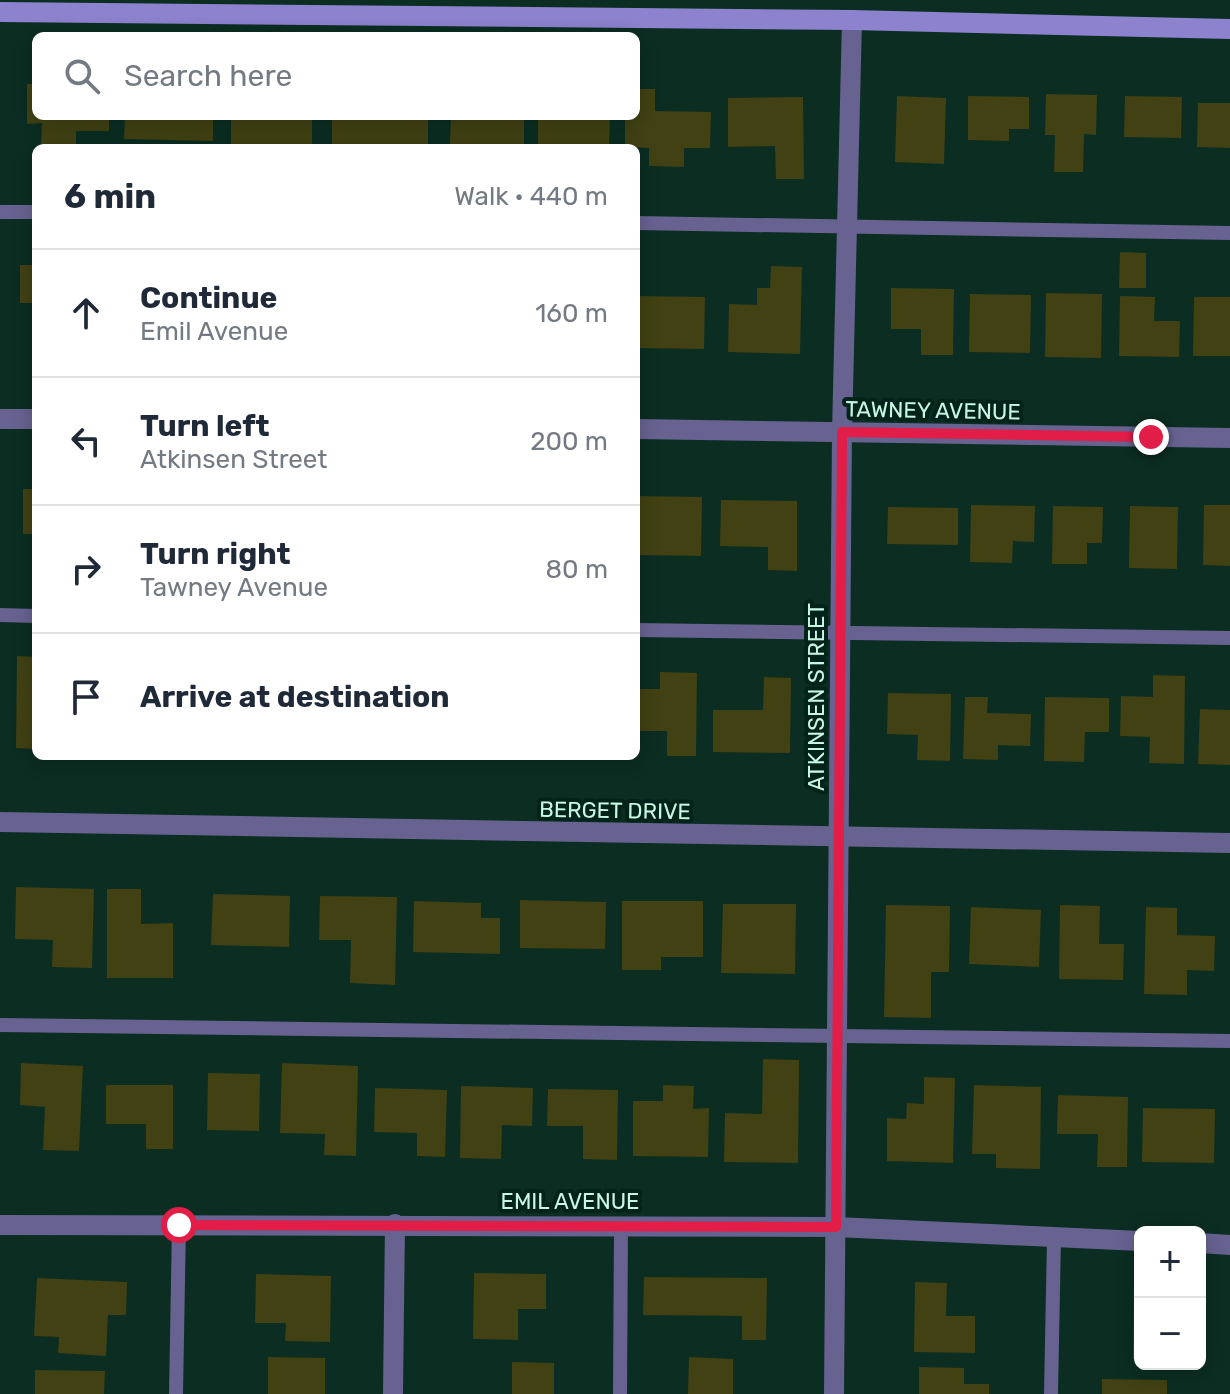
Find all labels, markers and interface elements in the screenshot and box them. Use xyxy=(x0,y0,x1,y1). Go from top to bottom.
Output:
search box xyxy=(32,32,640,120)
icon: search xyxy=(60,54,104,98)
text: Search here xyxy=(124,58,292,94)
text: 6 min xyxy=(64,176,156,217)
text: Walk · 440 m xyxy=(454,181,608,212)
text: Continue xyxy=(140,280,277,316)
icon: ahead xyxy=(64,291,108,335)
text: 160 m xyxy=(535,298,608,329)
text: Emil Avenue xyxy=(140,316,288,347)
street label: TAWNEY AVENUE xyxy=(845,395,1021,426)
text: Turn left xyxy=(140,408,270,444)
icon: left xyxy=(64,419,108,463)
route end xyxy=(1133,419,1169,455)
text: 200 m xyxy=(530,426,608,457)
text: Atkinsen Street xyxy=(140,444,327,475)
text: Turn right xyxy=(140,536,291,572)
icon: right xyxy=(64,547,108,591)
text: 80 m xyxy=(545,554,608,585)
text: Tawney Avenue xyxy=(140,572,328,603)
street label: ATKINSEN STREET xyxy=(803,603,830,791)
icon: arrive xyxy=(64,675,108,719)
text: Arrive at destination xyxy=(140,679,450,715)
street label: BERGET DRIVE xyxy=(539,796,691,825)
street label: EMIL AVENUE xyxy=(501,1188,639,1215)
route start xyxy=(161,1207,197,1243)
map controls xyxy=(1134,1226,1206,1370)
button: + xyxy=(1134,1226,1206,1298)
button: − xyxy=(1134,1298,1206,1370)

